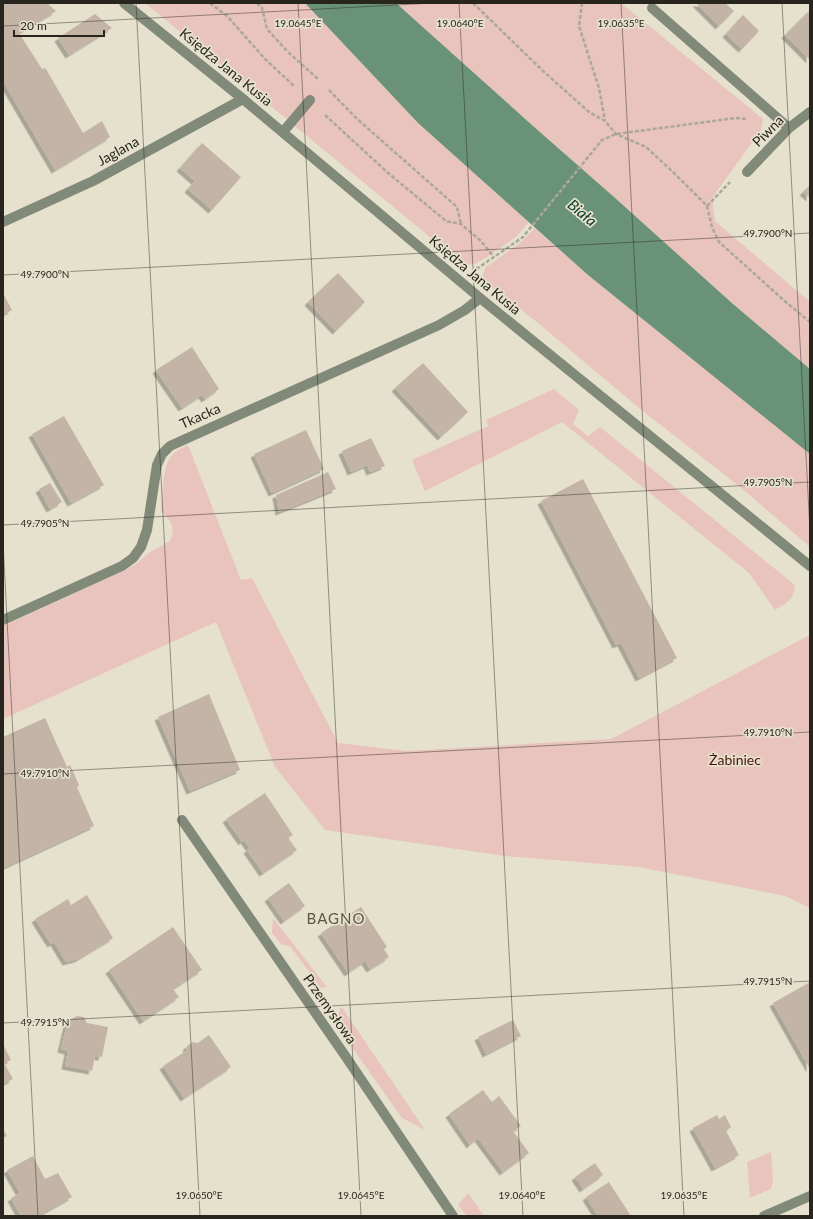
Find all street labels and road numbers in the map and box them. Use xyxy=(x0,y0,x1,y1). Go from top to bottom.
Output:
street label: Księdza Jana Kusia xyxy=(177,24,276,109)
street label: Piwna xyxy=(748,111,787,150)
street label: Jaglana xyxy=(94,132,142,169)
street label: Księdza Jana Kusia xyxy=(426,231,525,318)
street label: Tkacka xyxy=(177,399,223,432)
street label: Przemysłowa xyxy=(300,970,361,1047)

